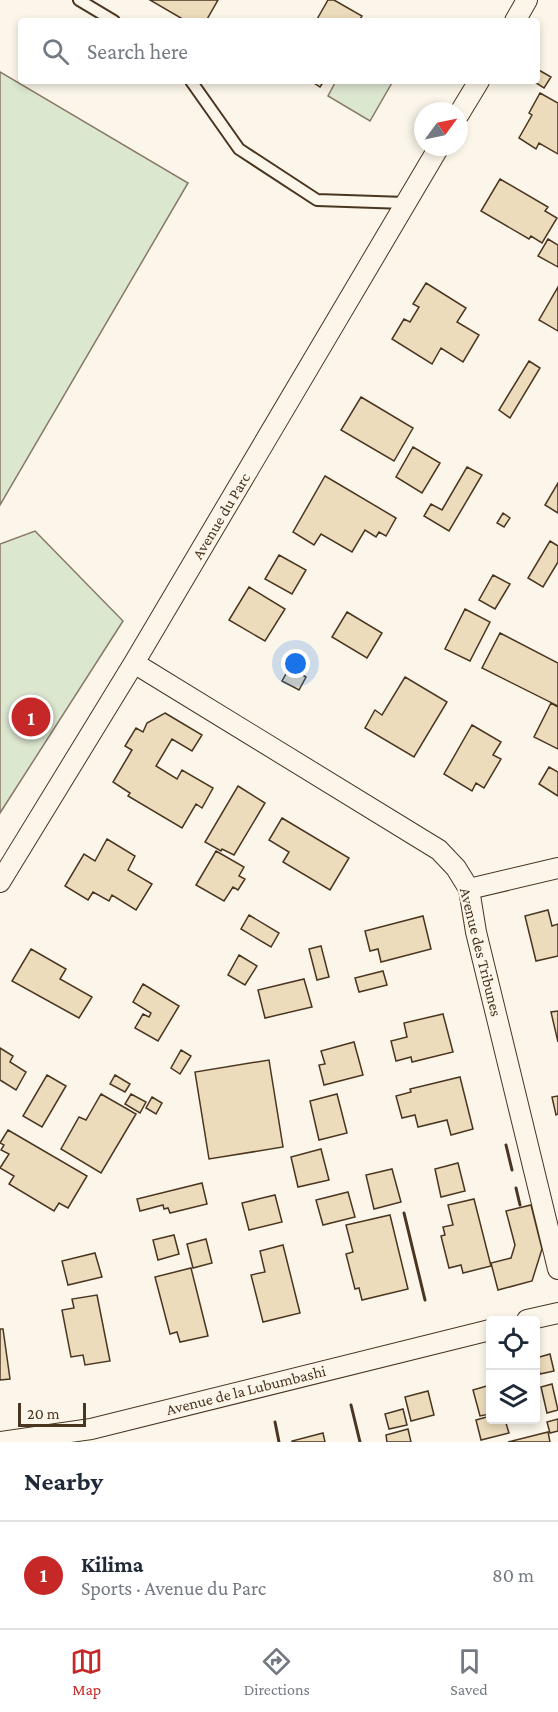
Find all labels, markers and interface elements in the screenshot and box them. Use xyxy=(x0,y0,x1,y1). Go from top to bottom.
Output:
search box xyxy=(18,18,540,84)
icon: search xyxy=(39,35,72,68)
text: Search here xyxy=(87,39,188,64)
north arrow xyxy=(414,102,468,156)
street label: Avenue du Parc xyxy=(189,470,254,562)
your location xyxy=(281,649,310,678)
pin: 1 xyxy=(12,694,51,740)
street label: Avenue des Tribunes xyxy=(457,886,505,1018)
map controls xyxy=(486,1316,540,1424)
button: locate xyxy=(486,1316,540,1370)
street label: Avenue de la Lubumbashi xyxy=(164,1362,328,1418)
button: layers xyxy=(486,1370,540,1424)
scale bar xyxy=(18,1400,86,1428)
text: 20 m xyxy=(27,1405,60,1422)
text: Nearby xyxy=(24,1467,103,1496)
text: Kilima xyxy=(81,1552,144,1577)
text: 1 xyxy=(40,1564,47,1586)
text: 80 m xyxy=(492,1564,534,1586)
text: Sports · Avenue du Parc xyxy=(81,1577,266,1599)
tab: Map xyxy=(70,1645,103,1698)
tab: Directions xyxy=(244,1645,310,1698)
tab: Saved xyxy=(450,1645,488,1698)

